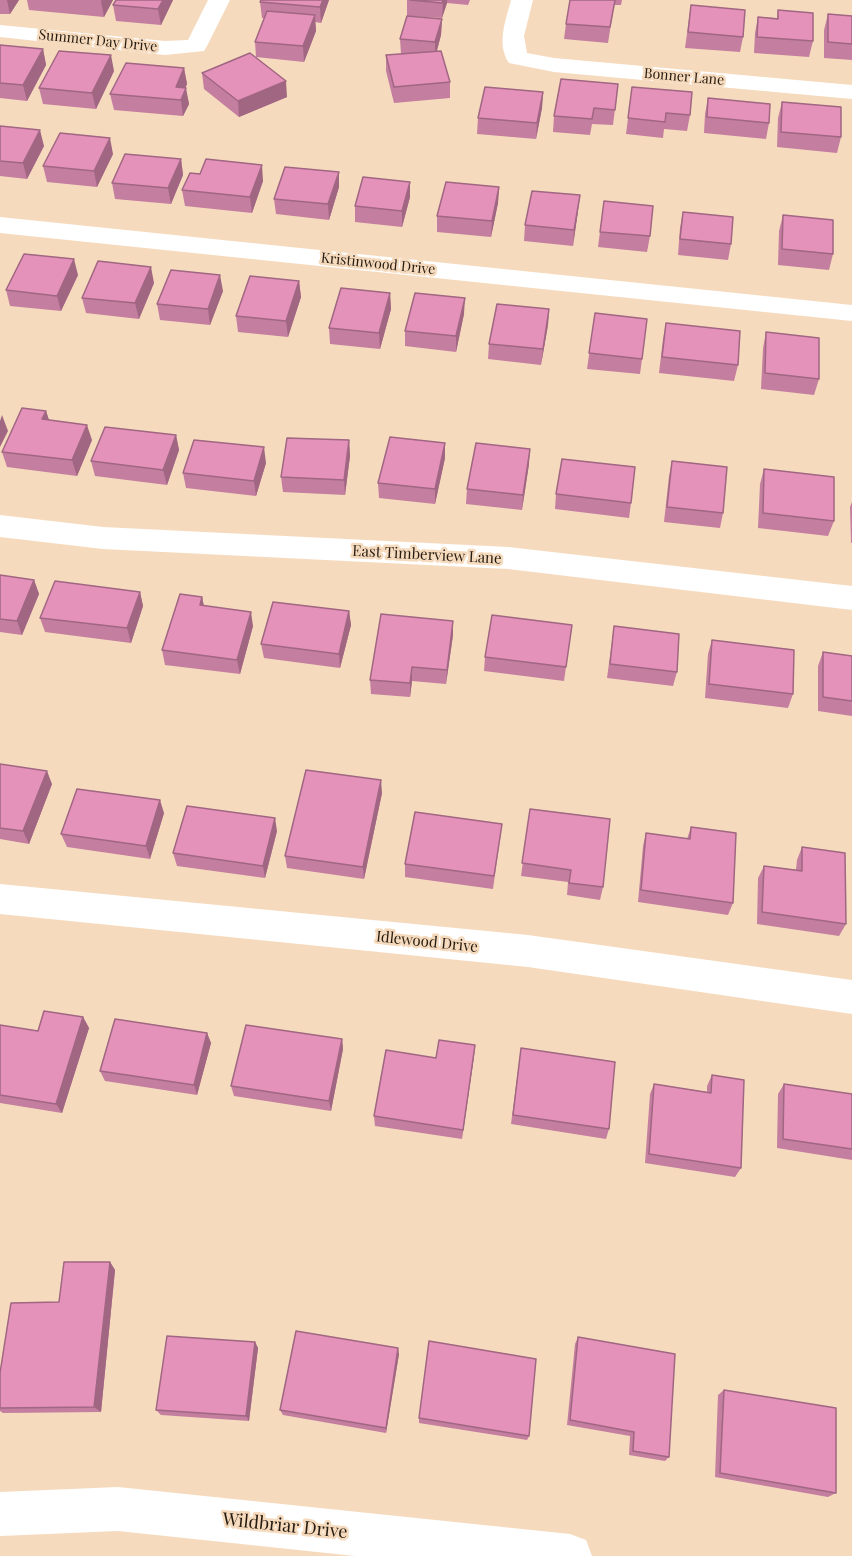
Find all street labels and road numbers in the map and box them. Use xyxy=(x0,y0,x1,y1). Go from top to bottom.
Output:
street label: Summer Day Drive xyxy=(38,26,158,56)
street label: Bonner Lane xyxy=(643,65,725,89)
street label: Kristinwood Drive xyxy=(320,250,436,278)
street label: East Timberview Lane xyxy=(352,542,502,568)
street label: Idlewood Drive xyxy=(375,928,479,956)
street label: Wildbriar Drive xyxy=(221,1509,349,1543)

